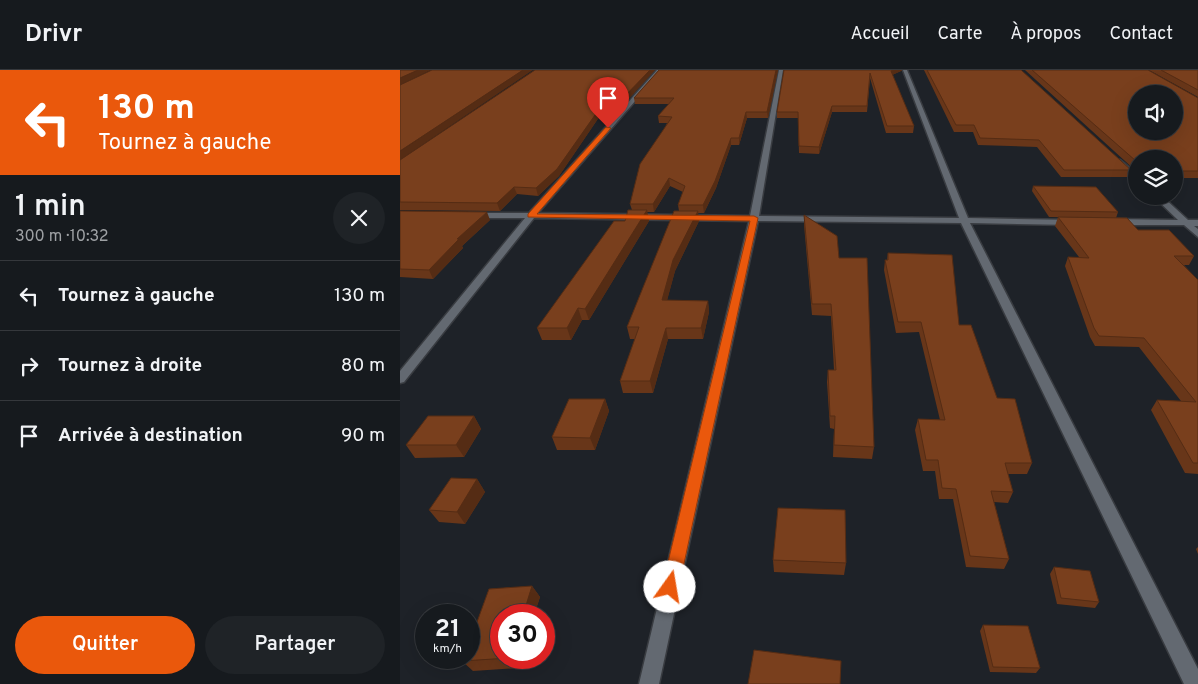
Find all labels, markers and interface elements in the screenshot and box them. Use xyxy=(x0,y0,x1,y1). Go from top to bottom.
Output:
text: Drivr xyxy=(25,20,82,50)
text: Accueil xyxy=(850,23,909,46)
text: Carte xyxy=(937,23,982,46)
text: À propos xyxy=(1010,23,1081,46)
text: Contact xyxy=(1109,23,1173,46)
pin xyxy=(587,77,629,128)
icon: arrive xyxy=(594,84,622,112)
map controls xyxy=(1128,85,1183,205)
button: sound xyxy=(1128,85,1183,140)
text: 130 m xyxy=(98,87,195,131)
icon: left xyxy=(15,90,80,155)
text: Tournez à gauche xyxy=(98,130,271,157)
button: layers xyxy=(1128,150,1183,205)
text: 1 min xyxy=(15,189,86,226)
button: close xyxy=(333,192,385,244)
text: 300 m · 10:32 xyxy=(15,227,109,247)
icon: left xyxy=(15,282,43,310)
text: Tournez à gauche xyxy=(58,284,215,308)
text: 130 m xyxy=(334,284,385,308)
icon: right xyxy=(15,352,43,380)
text: Tournez à droite xyxy=(58,354,202,378)
text: 80 m xyxy=(341,354,385,378)
icon: arrive xyxy=(15,422,43,450)
text: Arrivée à destination xyxy=(58,424,243,448)
text: 90 m xyxy=(341,424,385,448)
position arrow xyxy=(643,560,695,612)
speed limit sign: 30 xyxy=(490,604,555,669)
text: 21 xyxy=(435,614,460,646)
button: Quitter xyxy=(15,616,195,674)
button: Partager xyxy=(205,616,385,674)
text: km/h xyxy=(433,641,462,657)

